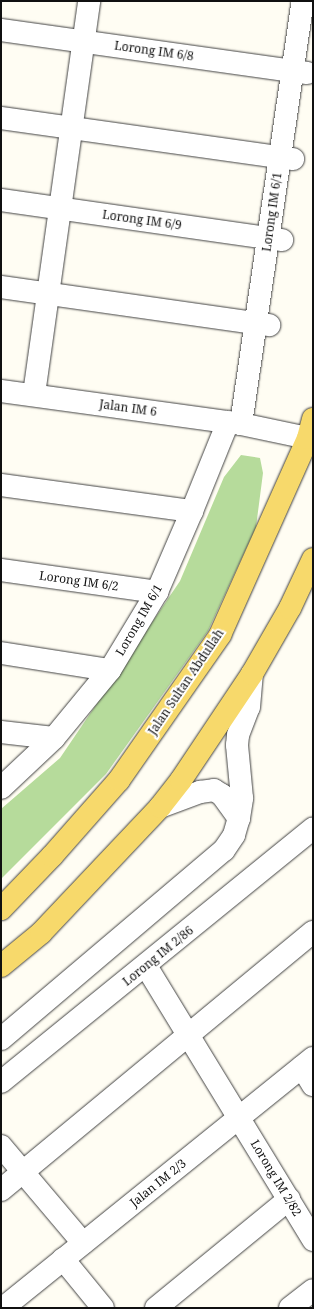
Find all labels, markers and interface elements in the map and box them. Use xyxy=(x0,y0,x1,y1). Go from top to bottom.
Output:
street label: Lorong IM 6/8 xyxy=(113,38,195,64)
street label: Lorong IM 6/1 xyxy=(259,171,285,253)
street label: Lorong IM 6/9 xyxy=(101,207,183,233)
street label: Jalan IM 6 xyxy=(98,397,158,419)
street label: Lorong IM 6/2 xyxy=(38,568,120,594)
street label: Lorong IM 6/1 xyxy=(113,582,165,658)
street label: Jalan Sultan Abdullah xyxy=(145,626,227,738)
street label: Lorong IM 2/86 xyxy=(120,923,196,989)
street label: Lorong IM 2/82 xyxy=(248,1137,304,1219)
street label: Jalan IM 2/3 xyxy=(127,1156,189,1210)

